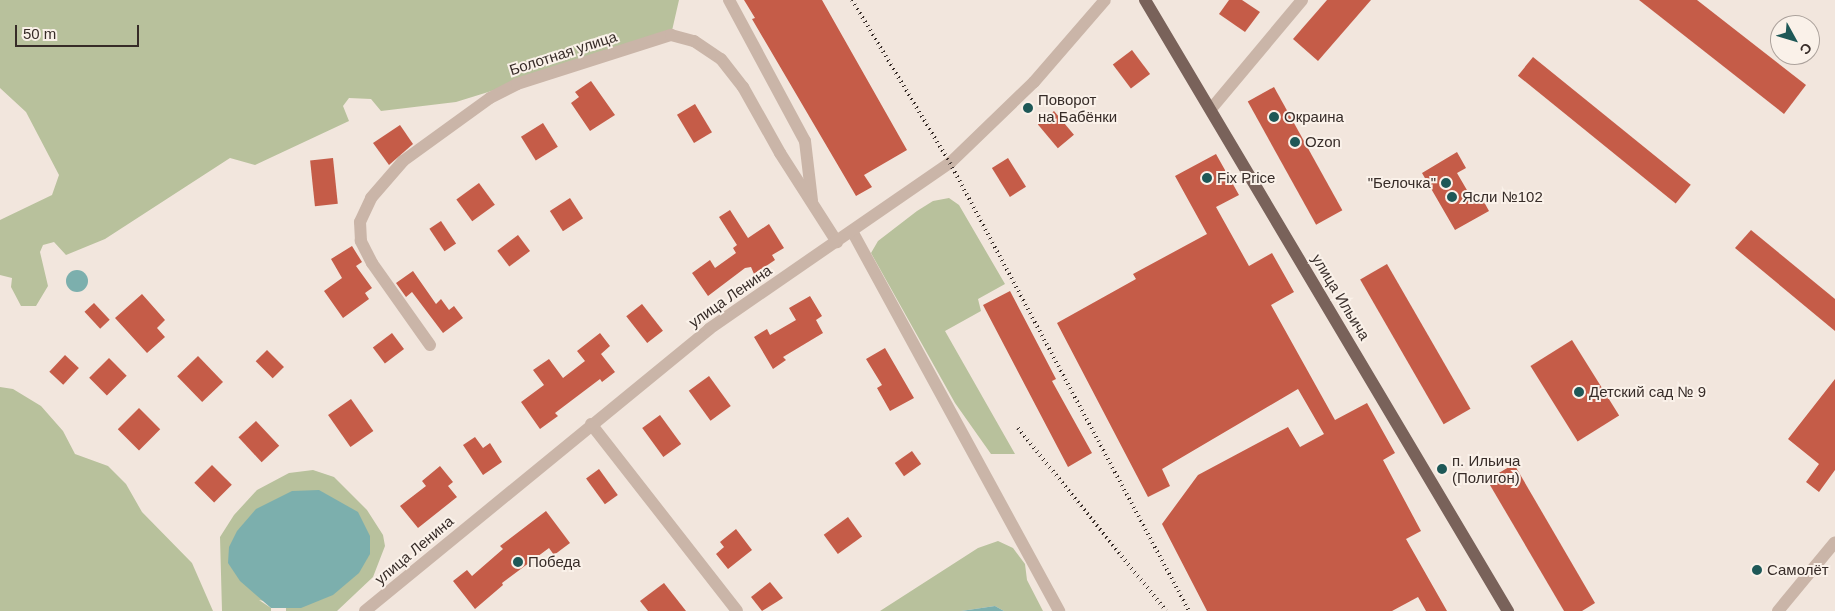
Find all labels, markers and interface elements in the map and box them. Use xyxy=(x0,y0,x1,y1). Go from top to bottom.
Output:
scale bar xyxy=(18,15,141,47)
north arrow xyxy=(1770,15,1820,65)
text: 50 m xyxy=(23,25,56,42)
street label: Болотная улица xyxy=(507,27,619,79)
text: С xyxy=(1796,40,1815,58)
place label: Поворот на Бабёнки xyxy=(1038,90,1117,125)
marker: Поворот на Бабёнки xyxy=(1022,102,1034,114)
place label: Окраина xyxy=(1284,108,1344,126)
marker: Окраина xyxy=(1268,111,1280,123)
place label: Ozon xyxy=(1305,133,1341,151)
marker: Ozon xyxy=(1289,136,1301,148)
place label: Fix Price xyxy=(1217,169,1275,187)
marker: Fix Price xyxy=(1201,172,1213,184)
place label: "Белочка" xyxy=(1368,174,1436,192)
marker: "Белочка" xyxy=(1440,177,1452,189)
place label: Ясли №102 xyxy=(1462,188,1543,206)
marker: Ясли №102 xyxy=(1446,191,1458,203)
street label: улица Ильича xyxy=(1308,251,1374,343)
street label: улица Ленина xyxy=(685,261,775,331)
place label: Детский сад № 9 xyxy=(1589,383,1706,401)
marker: Детский сад № 9 xyxy=(1573,386,1585,398)
place label: п. Ильича (Полигон) xyxy=(1452,451,1520,486)
marker: п. Ильича (Полигон) xyxy=(1436,463,1448,475)
street label: улица Ленина xyxy=(371,512,457,588)
place label: Победа xyxy=(528,553,581,571)
marker: Победа xyxy=(512,556,524,568)
place label: Самолёт xyxy=(1767,561,1829,579)
marker: Самолёт xyxy=(1751,564,1763,576)

